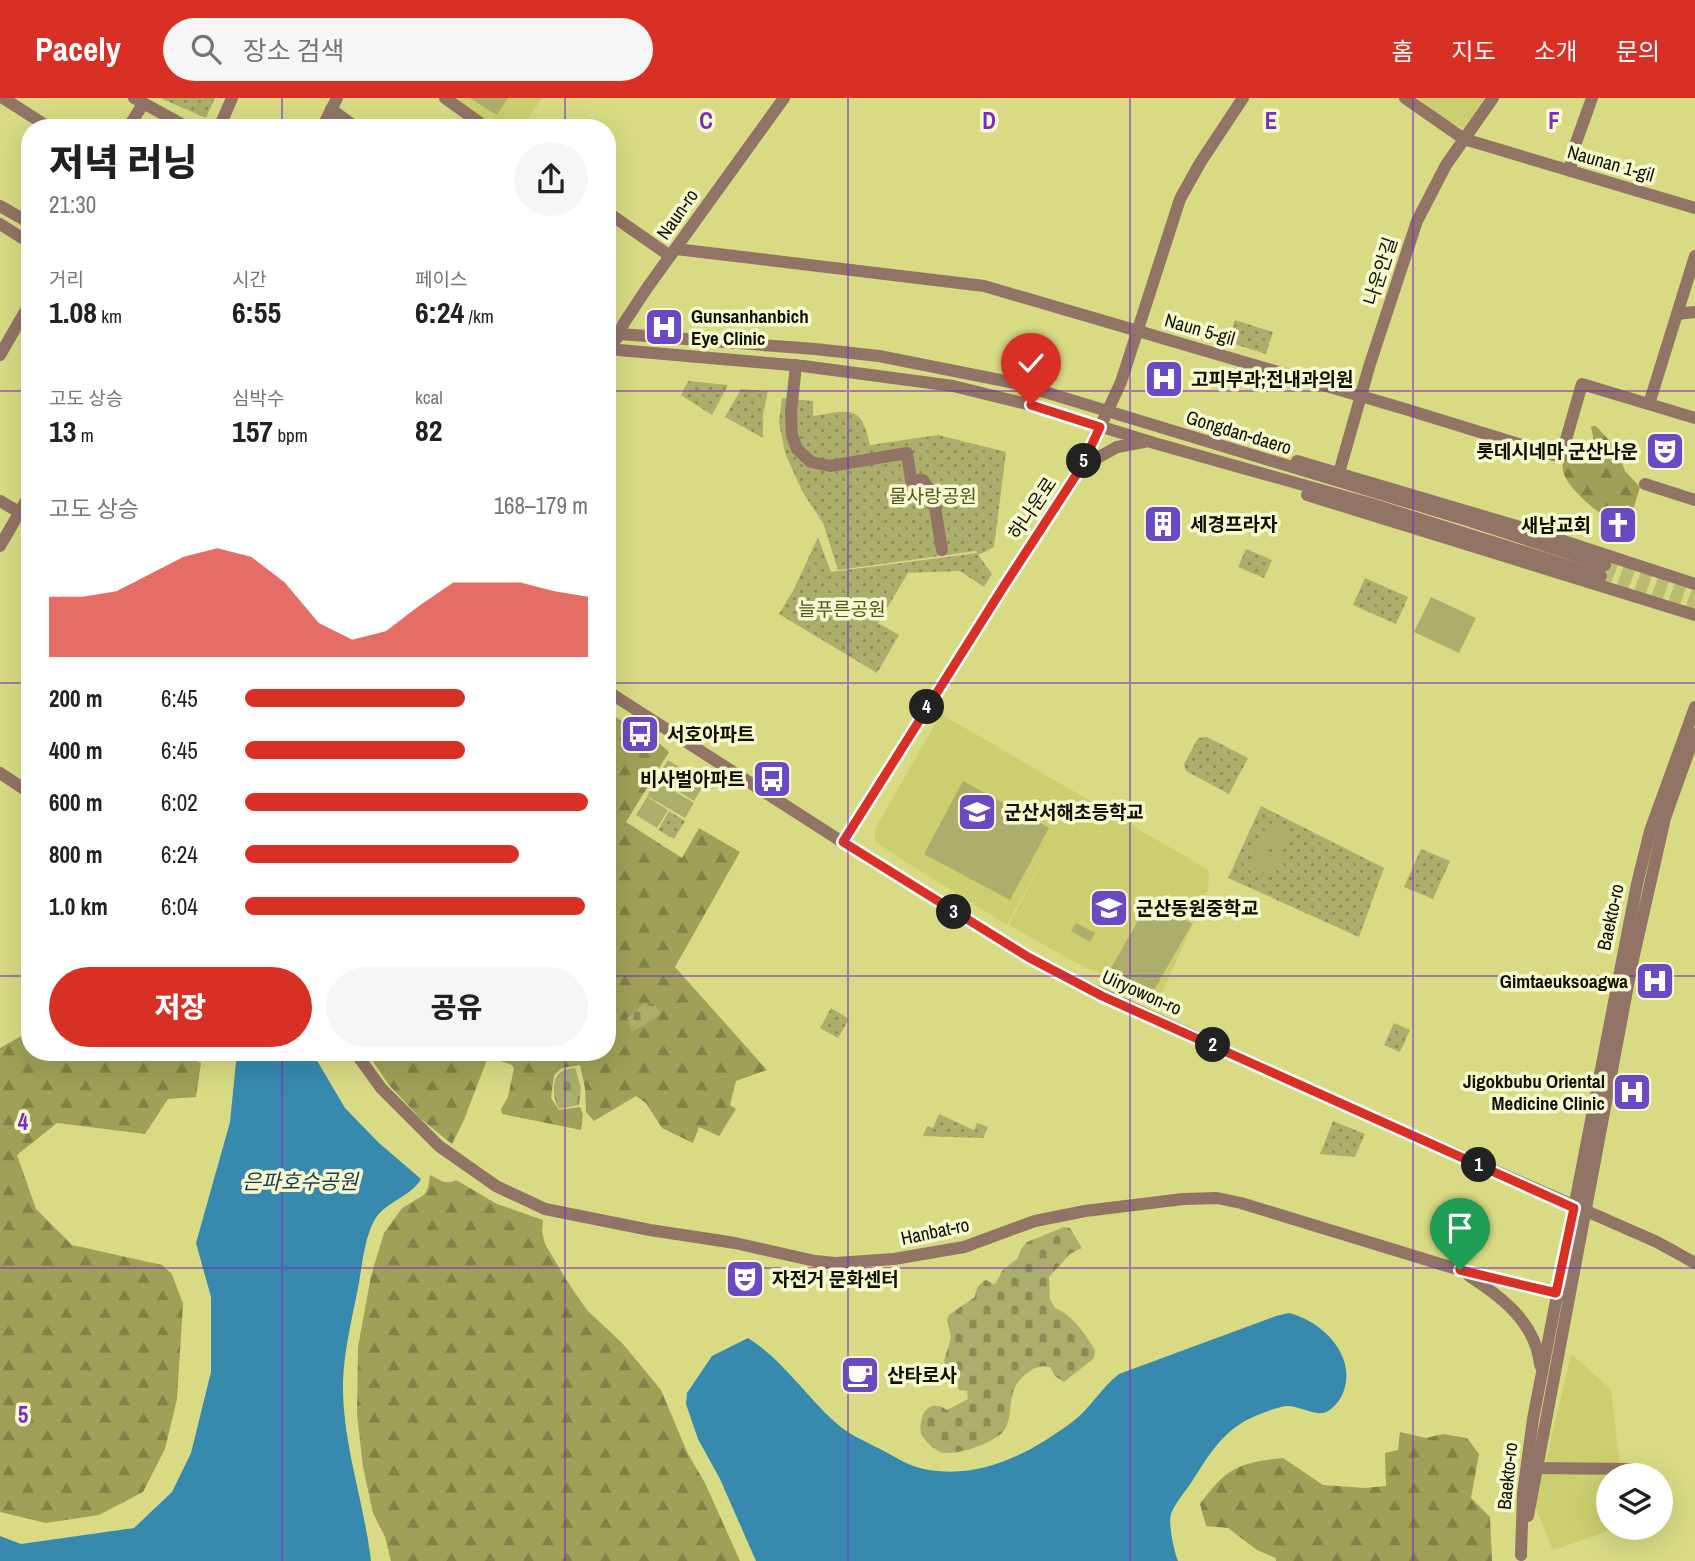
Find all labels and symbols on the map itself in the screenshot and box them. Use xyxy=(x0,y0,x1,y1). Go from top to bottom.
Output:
text: C xyxy=(699,105,713,136)
text: D xyxy=(982,105,996,136)
text: E xyxy=(1265,105,1277,136)
text: F xyxy=(1548,105,1560,136)
street label: Naunan 1-gil xyxy=(1565,138,1657,188)
street label: Naun-ro xyxy=(650,183,704,245)
street label: 나운안길 xyxy=(1357,234,1403,308)
place label: Gunsanhanbich Eye Clinic xyxy=(691,303,809,351)
hospital icon: Gunsanhanbich Eye Clinic xyxy=(643,306,685,348)
street label: Naun 5-gil xyxy=(1162,307,1238,351)
pin xyxy=(1001,333,1061,405)
hospital icon: 고피부과;전내과의원 xyxy=(1143,358,1185,400)
place label: 고피부과;전내과의원 xyxy=(1191,366,1354,392)
street label: Gongdan-daero xyxy=(1183,404,1295,460)
theatre icon: 롯데시네마 군산나운 xyxy=(1644,430,1686,472)
place label: 롯데시네마 군산나운 xyxy=(1476,438,1638,464)
pin: 5 xyxy=(1066,444,1102,478)
street label: 하나운로 xyxy=(1002,472,1062,544)
park label: 물사랑공원 xyxy=(889,483,977,509)
building icon: 세경프라자 xyxy=(1142,503,1184,545)
church icon: 새남교회 xyxy=(1597,504,1639,546)
place label: 세경프라자 xyxy=(1190,511,1278,537)
place label: 새남교회 xyxy=(1521,512,1591,538)
park label: 늘푸른공원 xyxy=(798,596,886,622)
pin: 4 xyxy=(909,690,944,724)
bus stop icon: 서호아파트 xyxy=(619,713,661,755)
place label: 서호아파트 xyxy=(667,721,754,747)
bus stop icon: 비사벌아파트 xyxy=(751,758,793,800)
place label: 비사벌아파트 xyxy=(640,766,745,792)
school or university icon: 군산서해초등학교 xyxy=(956,791,998,833)
place label: 군산서해초등학교 xyxy=(1004,799,1144,825)
street label: Baekto-ro xyxy=(1590,881,1630,953)
school or university icon: 군산동원중학교 xyxy=(1088,887,1130,929)
pin: 3 xyxy=(936,894,972,930)
place label: 군산동원중학교 xyxy=(1136,895,1258,921)
hospital icon: Gimtaeuksoagwa xyxy=(1634,960,1676,1002)
street label: Uiryowon-ro xyxy=(1098,963,1186,1021)
place label: Gimtaeuksoagwa xyxy=(1500,968,1628,994)
pin: 2 xyxy=(1196,1028,1230,1062)
place label: Jigokbubu Oriental Medicine Clinic xyxy=(1463,1068,1605,1116)
hospital icon: Jigokbubu Oriental Medicine Clinic xyxy=(1611,1071,1653,1113)
text: 4 xyxy=(18,1106,29,1137)
pin: 1 xyxy=(1462,1148,1496,1182)
water label: 은파호수공원 xyxy=(242,1167,360,1196)
pin xyxy=(1430,1198,1490,1270)
street label: Hanbat-ro xyxy=(898,1211,972,1251)
theatre icon: 자전거 문화센터 xyxy=(724,1258,766,1300)
place label: 자전거 문화센터 xyxy=(772,1266,899,1292)
cafe icon: 산타로사 xyxy=(839,1354,881,1396)
place label: 산타로사 xyxy=(887,1362,957,1388)
text: 5 xyxy=(18,1399,28,1430)
street label: Baekto-ro xyxy=(1491,1441,1523,1511)

